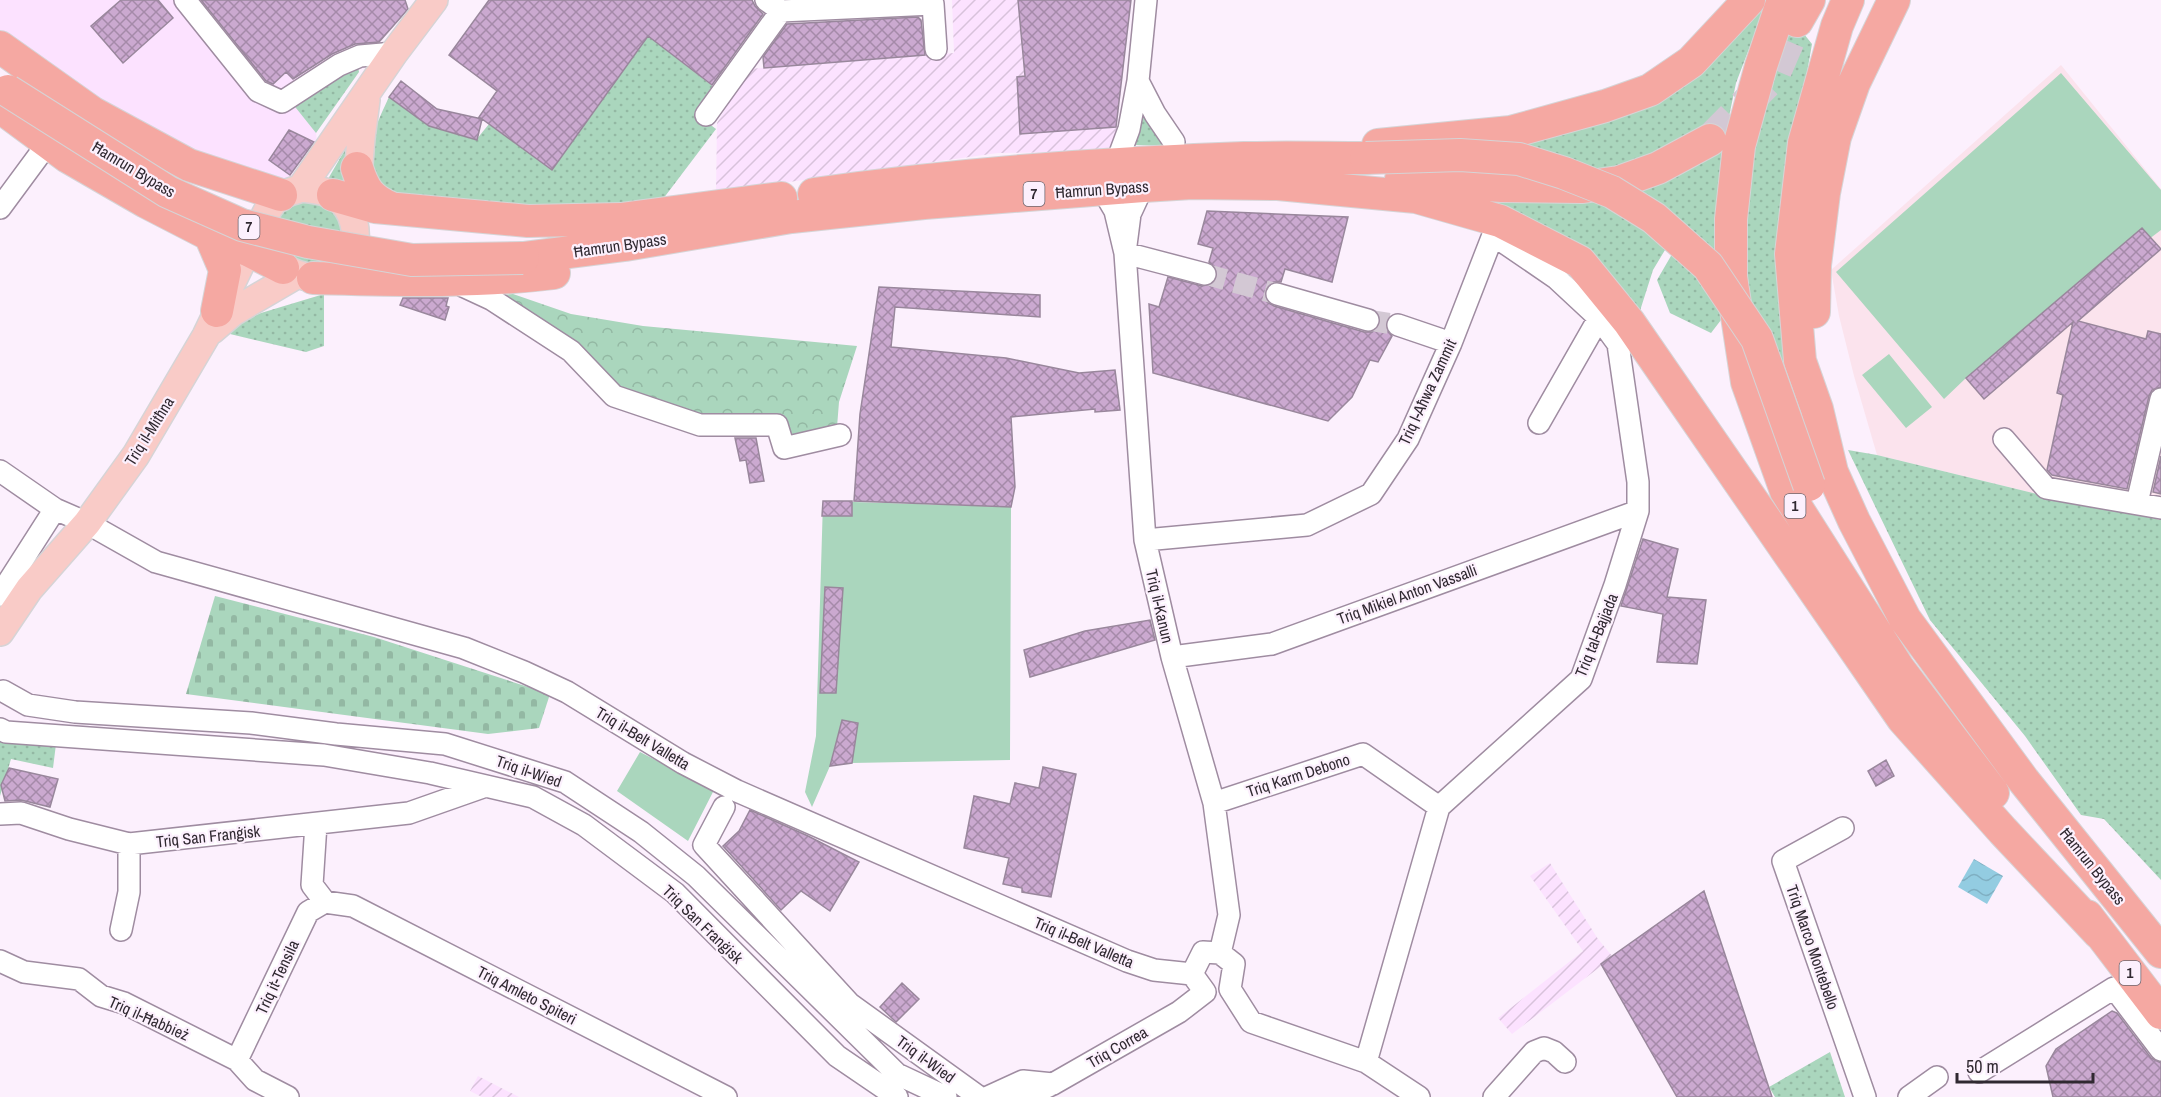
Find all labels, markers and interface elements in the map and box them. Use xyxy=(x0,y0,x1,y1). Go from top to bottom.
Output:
street label: Ħamrun Bypass xyxy=(88,136,180,202)
street label: Ħamrun Bypass xyxy=(1055,175,1149,203)
road number: 7 xyxy=(1024,182,1044,206)
road number: 7 xyxy=(238,215,260,239)
street label: Ħamrun Bypass xyxy=(572,228,668,262)
street label: Triq l-Aħwa Zammit xyxy=(1393,335,1461,449)
street label: Triq il-Mitħna xyxy=(119,392,179,470)
road number: 1 xyxy=(1784,494,1806,518)
street label: Triq Mikiel Anton Vassalli xyxy=(1334,558,1480,630)
street label: Triq il-Kanun xyxy=(1141,567,1179,645)
street label: Triq tal-Bajjada xyxy=(1569,589,1623,680)
street label: Triq il-Belt Valletta xyxy=(592,701,695,775)
street label: Triq Karm Debono xyxy=(1244,748,1352,802)
street label: Triq il-Wied xyxy=(493,750,565,792)
street label: Triq San Franġisk xyxy=(155,820,262,852)
street label: Ħamrun Bypass xyxy=(2055,823,2131,909)
street label: Triq San Franġisk xyxy=(658,880,749,969)
street label: Triq Marco Montebello xyxy=(1781,882,1845,1012)
street label: Triq il-Belt Valletta xyxy=(1031,911,1138,973)
street label: Triq it-Tensila xyxy=(250,936,304,1018)
street label: Triq Amleto Spiteri xyxy=(473,960,581,1030)
road number: 1 xyxy=(2120,961,2140,985)
street label: Triq il-Ħabbież xyxy=(105,990,193,1046)
street label: Triq Correa xyxy=(1083,1020,1152,1073)
street label: Triq il-Wied xyxy=(892,1030,960,1088)
scale bar xyxy=(1957,1046,2094,1084)
text: 50 m xyxy=(1966,1054,1999,1079)

